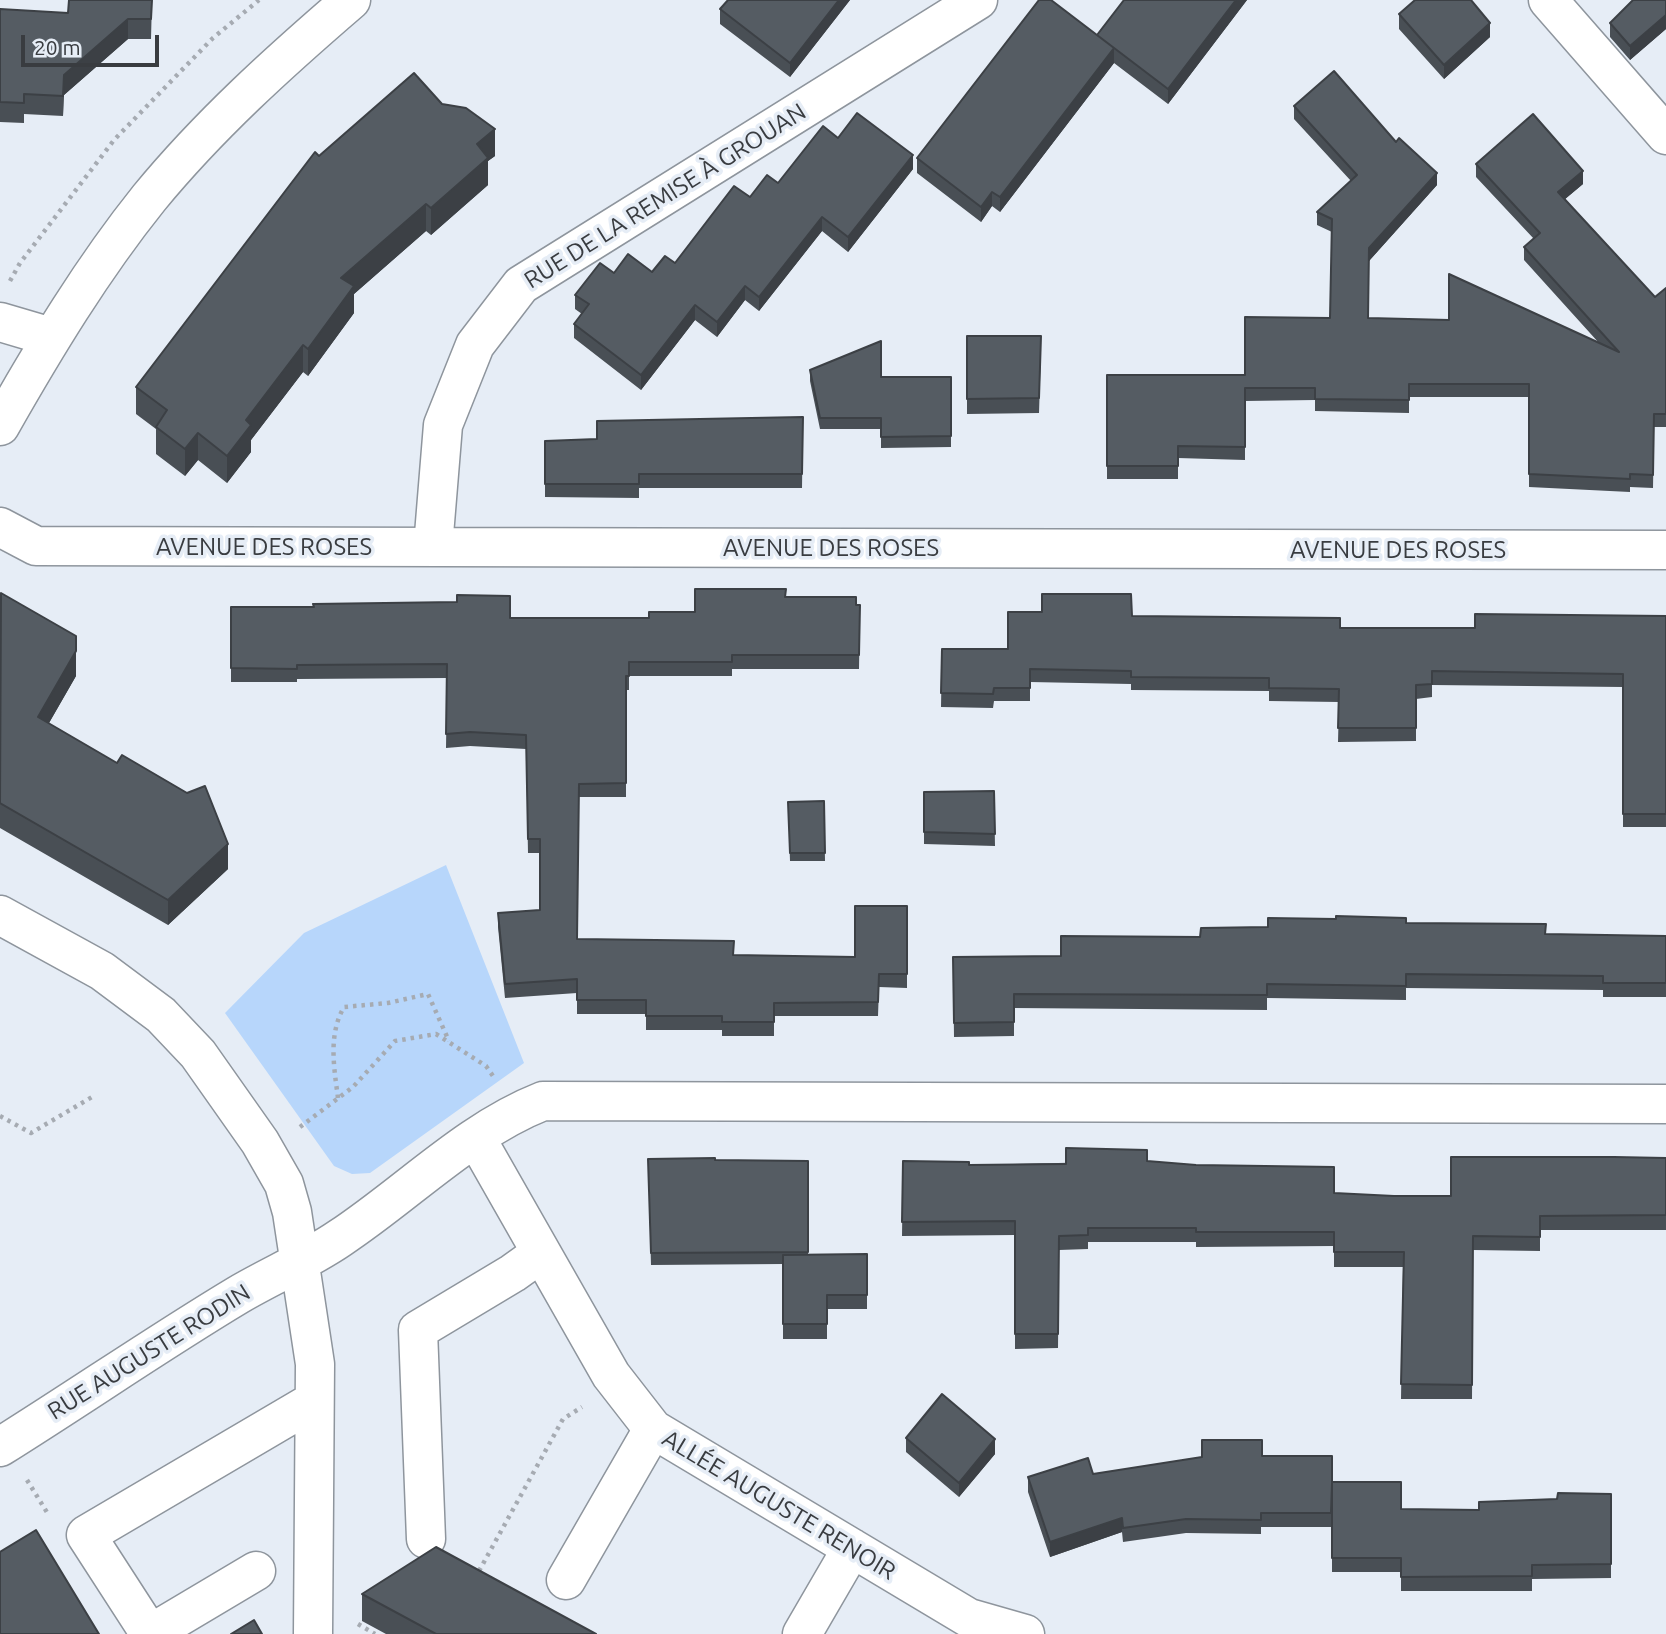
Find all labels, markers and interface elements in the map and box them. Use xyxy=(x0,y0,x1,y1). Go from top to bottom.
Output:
scale bar xyxy=(24,21,163,65)
text: 20 m xyxy=(34,35,81,59)
street label: RUE DE LA REMISE À GROUAN xyxy=(519,97,811,295)
street label: AVENUE DES ROSES xyxy=(156,533,372,561)
street label: AVENUE DES ROSES xyxy=(723,534,939,562)
street label: AVENUE DES ROSES xyxy=(1290,536,1506,564)
street label: RUE AUGUSTE RODIN xyxy=(43,1278,255,1426)
street label: ALLÉE AUGUSTE RENOIR xyxy=(657,1424,901,1586)

